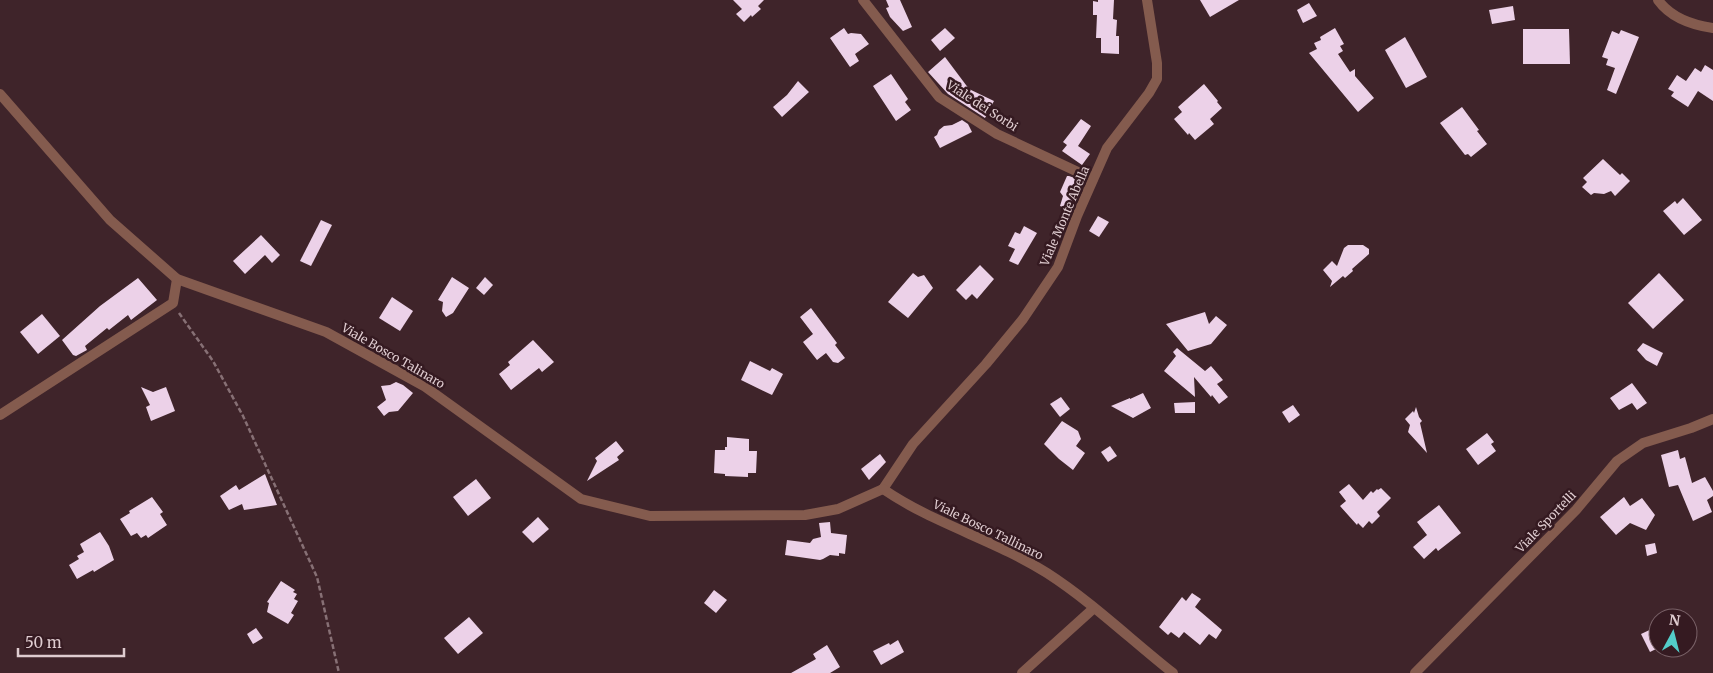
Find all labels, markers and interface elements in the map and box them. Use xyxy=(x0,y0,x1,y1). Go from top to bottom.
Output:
street label: Viale dei Sorbi xyxy=(943,76,1021,134)
street label: Viale Monte Abella xyxy=(1036,163,1093,269)
street label: Viale Bosco Talinaro xyxy=(338,319,448,391)
street label: Viale Sportelli xyxy=(1512,488,1579,556)
street label: Viale Bosco Tallinaro xyxy=(930,496,1046,563)
north arrow xyxy=(1648,608,1698,658)
text: N xyxy=(1668,610,1681,630)
scale bar xyxy=(18,626,124,658)
text: 50 m xyxy=(25,633,62,652)

